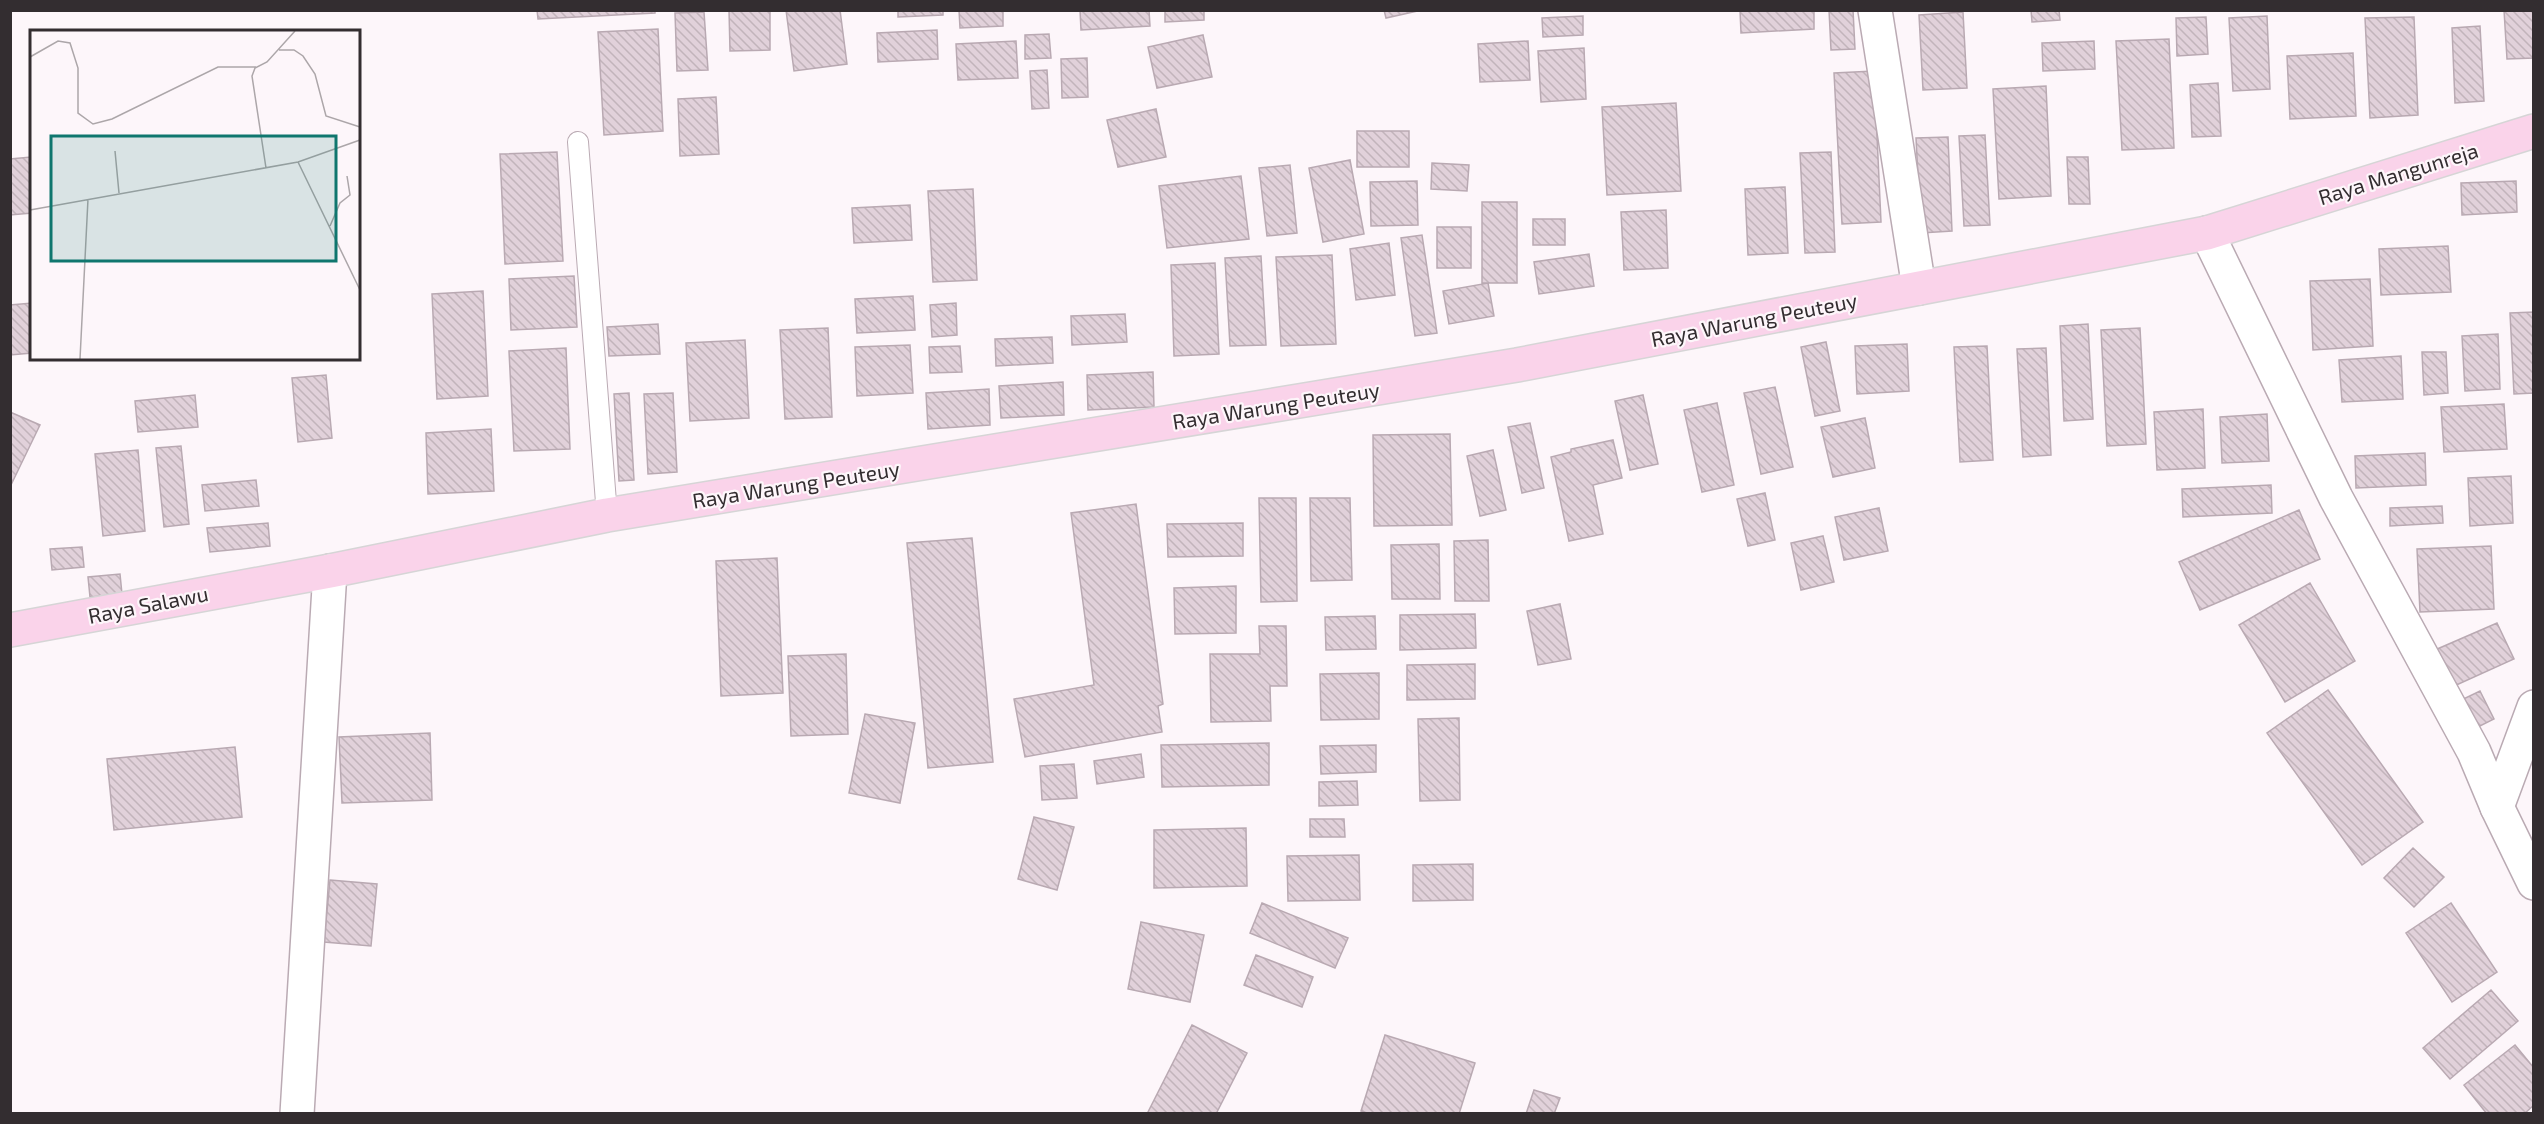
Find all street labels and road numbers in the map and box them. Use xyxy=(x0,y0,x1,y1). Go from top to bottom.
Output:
street label: Raya Mangunreja xyxy=(2315,137,2481,210)
street label: Raya Warung Peuteuy xyxy=(1649,287,1859,351)
street label: Raya Warung Peuteuy xyxy=(1171,376,1381,434)
street label: Raya Warung Peuteuy xyxy=(691,455,901,513)
street label: Raya Salawu xyxy=(86,580,210,628)

